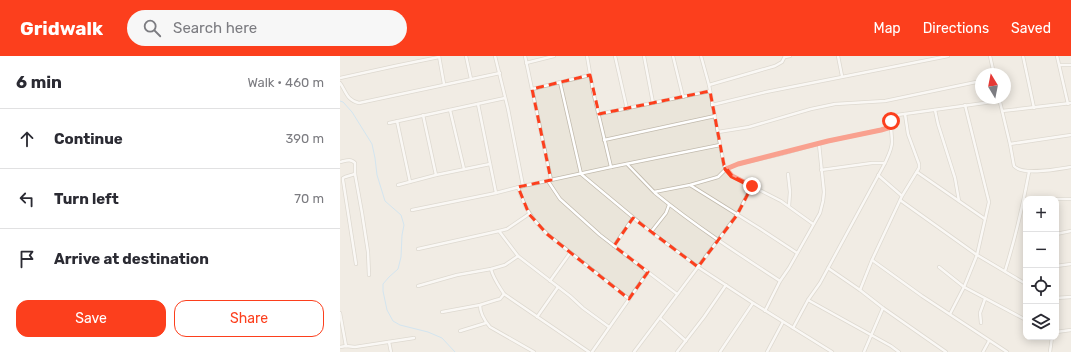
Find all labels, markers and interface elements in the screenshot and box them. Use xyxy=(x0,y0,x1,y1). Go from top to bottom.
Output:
search box xyxy=(127,10,407,46)
text: Gridwalk xyxy=(20,17,103,40)
icon: search xyxy=(141,17,163,39)
text: Search here xyxy=(173,19,257,37)
text: Map xyxy=(874,20,901,37)
text: Directions xyxy=(923,20,989,37)
text: Saved xyxy=(1011,20,1051,37)
north arrow xyxy=(975,68,1011,104)
text: 6 min xyxy=(16,72,62,92)
text: Walk · 460 m xyxy=(247,75,324,90)
route start xyxy=(882,112,900,130)
icon: ahead xyxy=(16,128,38,150)
text: Continue xyxy=(54,130,123,148)
text: 390 m xyxy=(285,131,324,146)
route end xyxy=(743,177,761,195)
icon: left xyxy=(16,188,38,210)
text: Turn left xyxy=(54,190,119,208)
text: 70 m xyxy=(294,191,324,206)
map controls xyxy=(1023,196,1059,340)
button: + xyxy=(1023,196,1059,232)
button: − xyxy=(1023,232,1059,268)
icon: arrive xyxy=(16,248,38,270)
text: Arrive at destination xyxy=(54,250,209,268)
button: locate xyxy=(1023,268,1059,304)
button: Save xyxy=(16,300,166,337)
button: Share xyxy=(174,300,324,337)
button: layers xyxy=(1023,304,1059,340)

